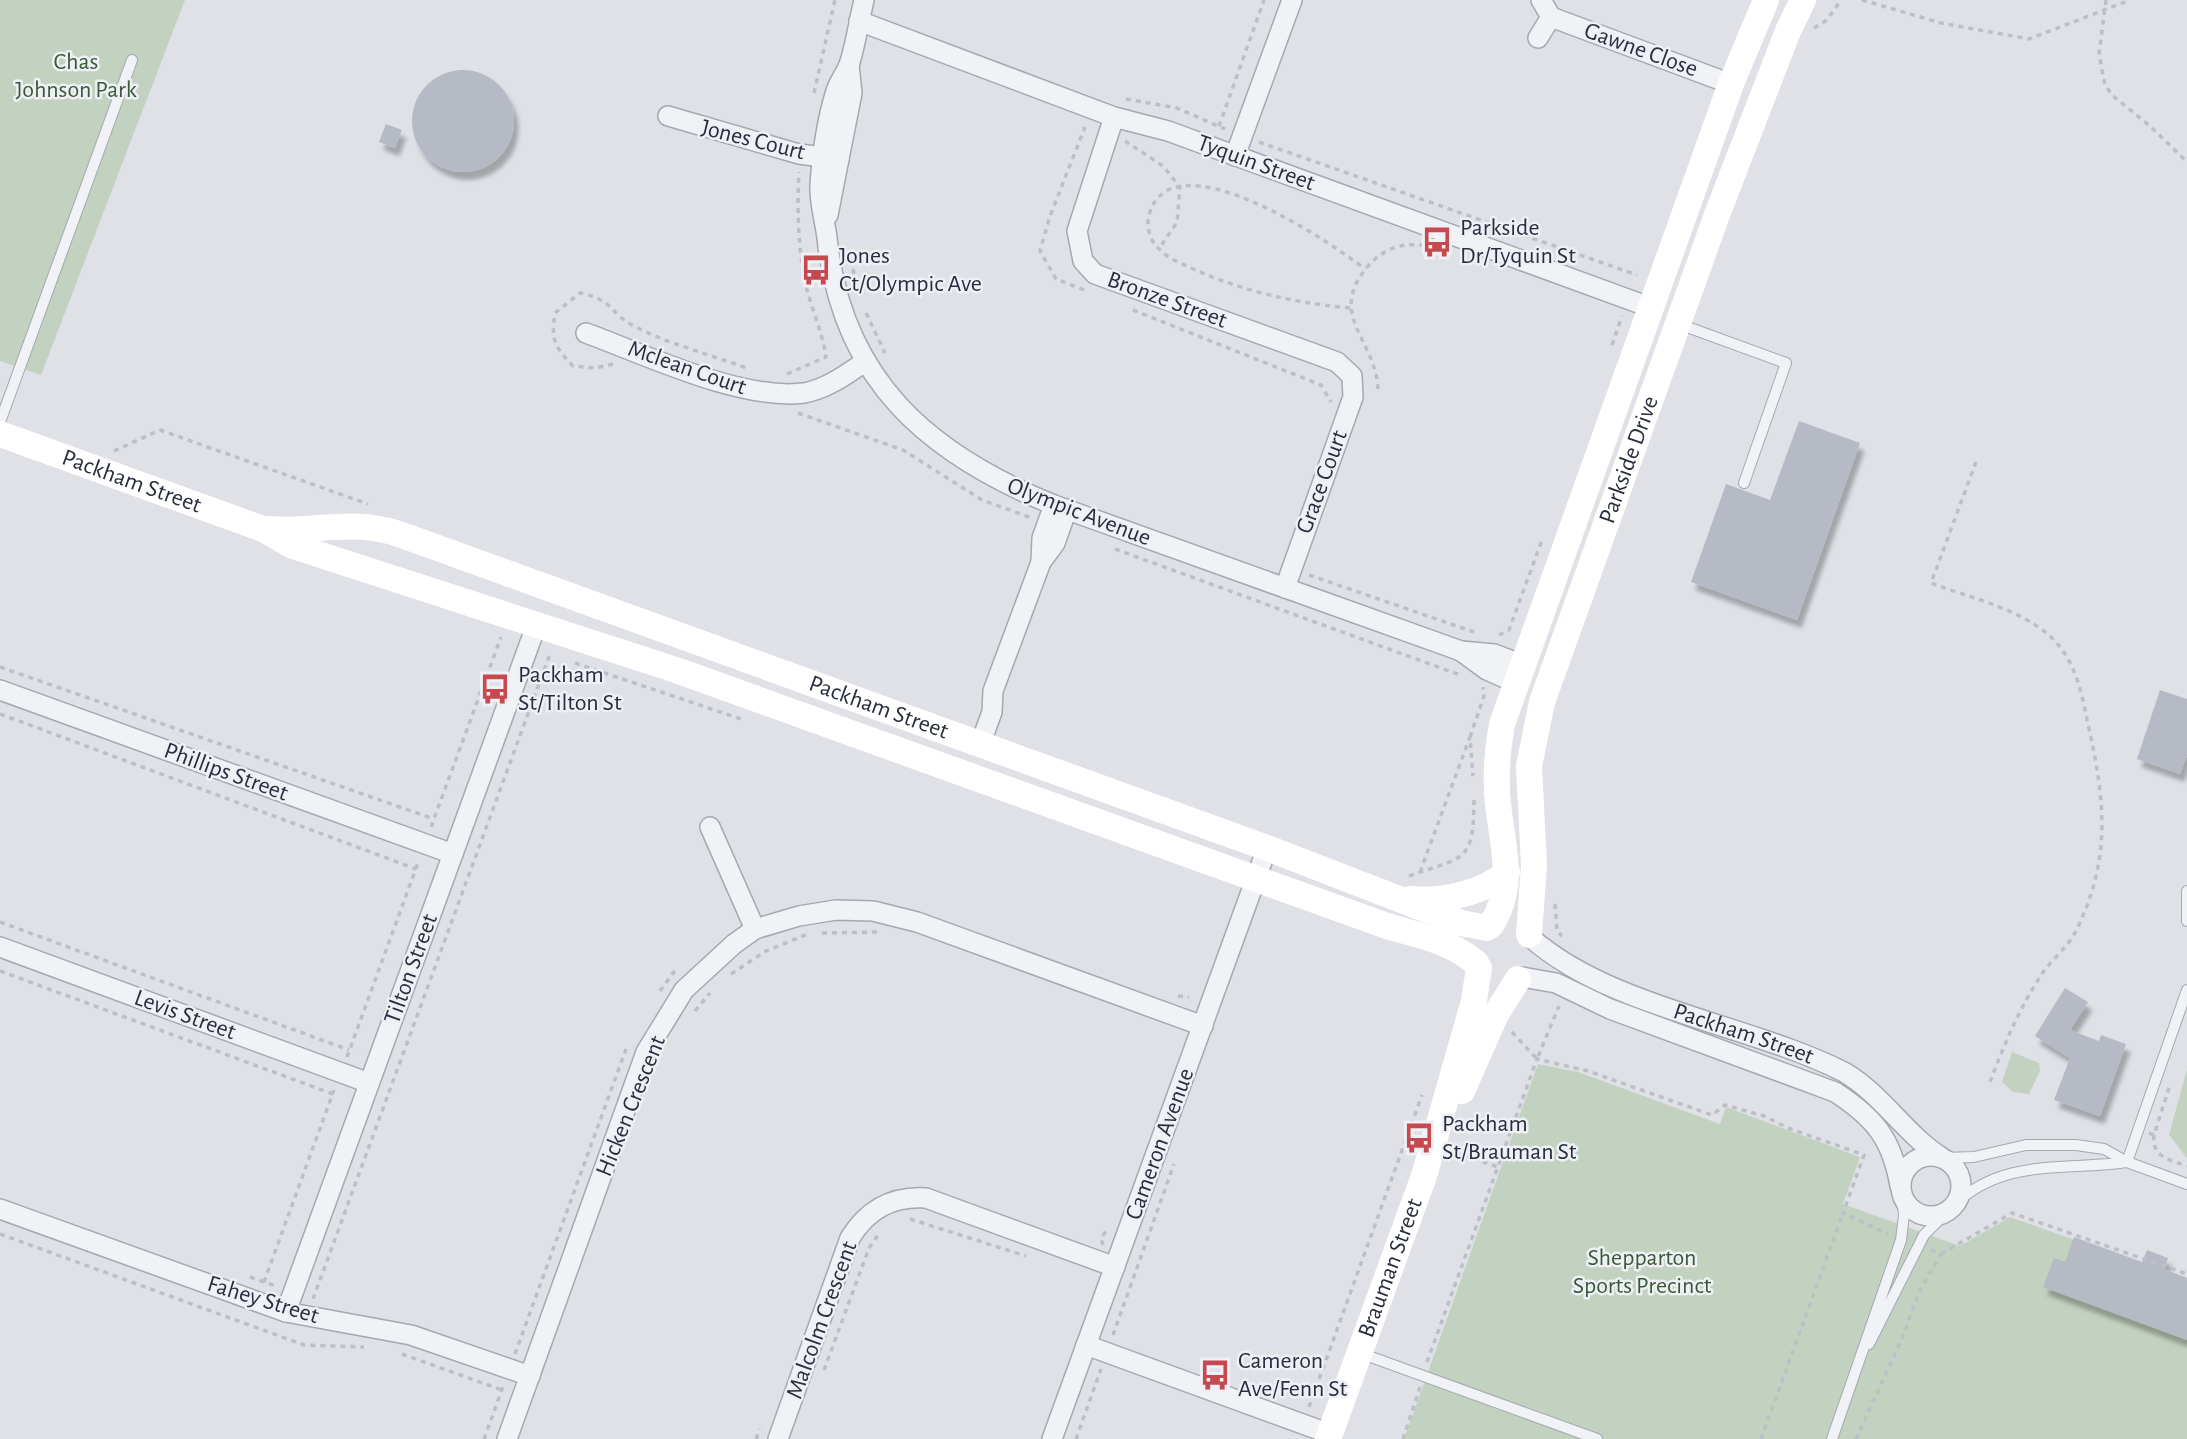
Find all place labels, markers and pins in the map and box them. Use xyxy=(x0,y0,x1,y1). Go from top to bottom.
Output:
place label: Parkside Dr/Tyquin St xyxy=(1460,216,1576,268)
bus stop icon: Parkside Dr/Tyquin St xyxy=(1420,225,1454,259)
place label: Jones Ct/Olympic Ave xyxy=(839,244,982,296)
bus stop icon: Jones Ct/Olympic Ave xyxy=(799,253,833,287)
place label: Packham St/Tilton St xyxy=(518,663,622,715)
bus stop icon: Packham St/Tilton St xyxy=(478,672,512,706)
place label: Packham St/Brauman St xyxy=(1442,1112,1577,1164)
bus stop icon: Packham St/Brauman St xyxy=(1402,1121,1436,1155)
place label: Cameron Ave/Fenn St xyxy=(1238,1349,1348,1401)
bus stop icon: Cameron Ave/Fenn St xyxy=(1198,1358,1232,1392)

